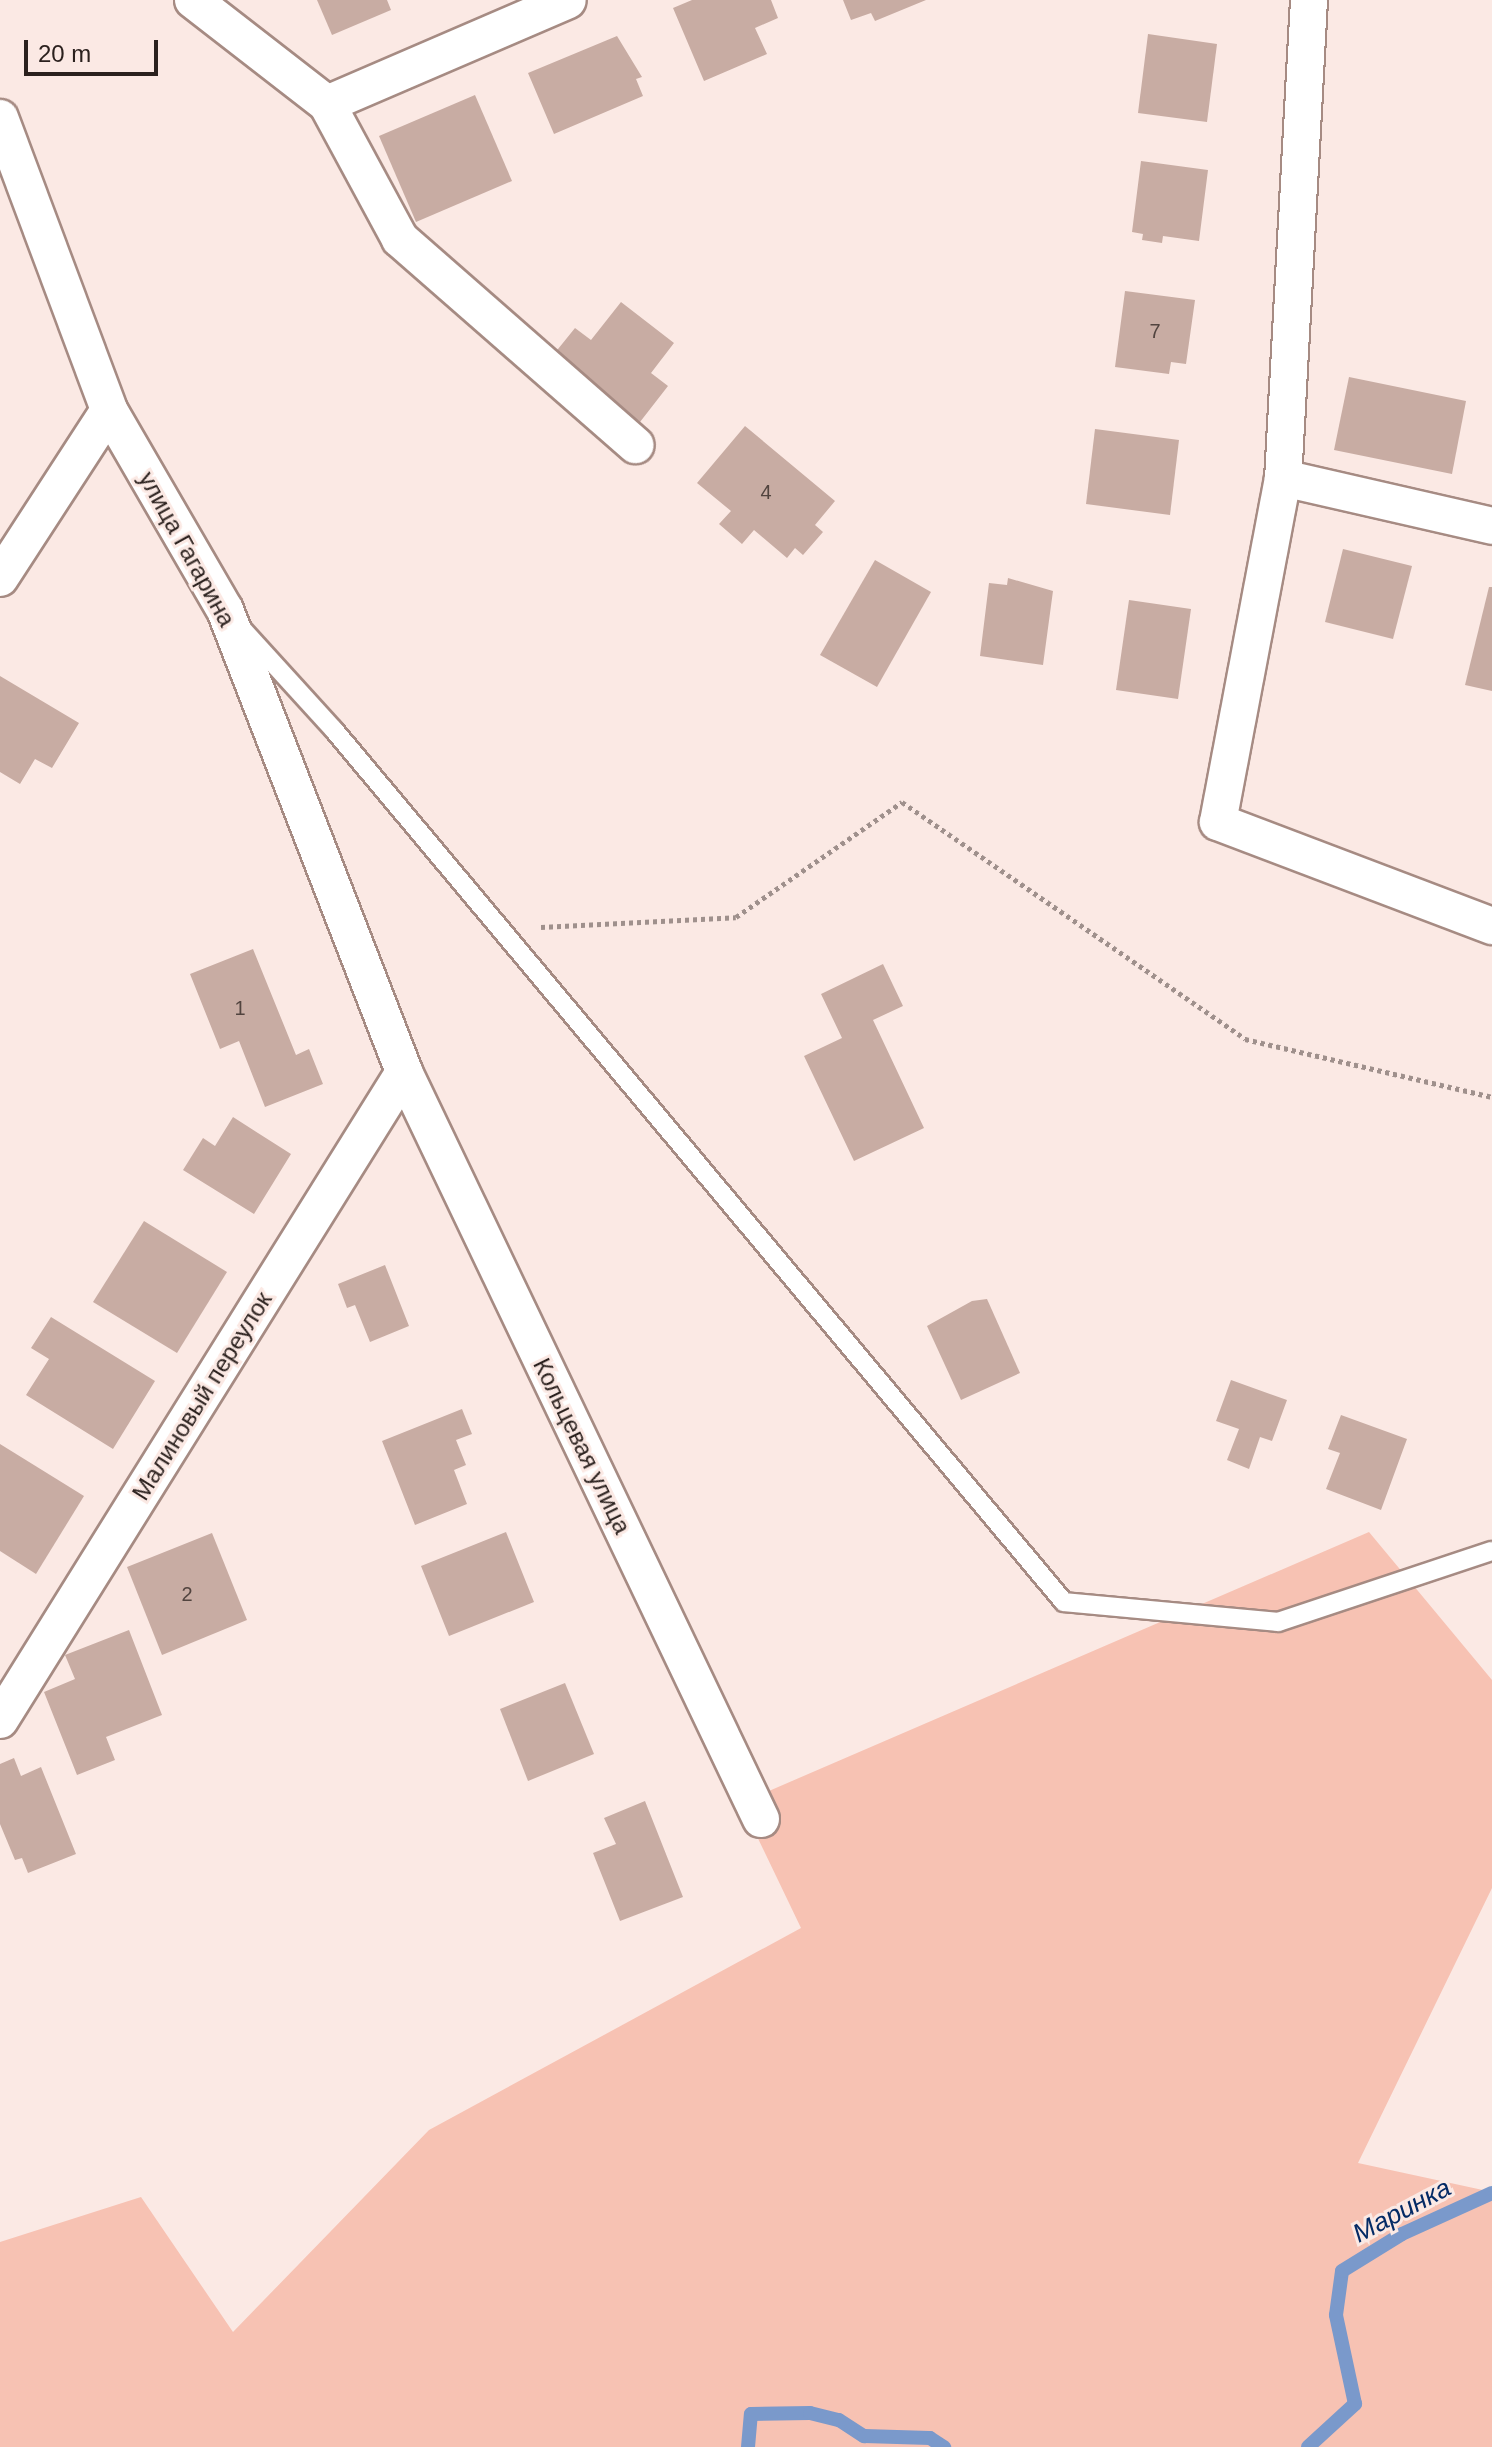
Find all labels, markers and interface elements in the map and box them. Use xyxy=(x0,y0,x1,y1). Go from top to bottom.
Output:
scale bar xyxy=(28,24,162,74)
text: 20 m xyxy=(38,40,91,67)
house number: 7 xyxy=(1149,319,1161,343)
street label: улица Гагарина xyxy=(133,467,241,631)
house number: 4 xyxy=(760,480,772,504)
house number: 1 xyxy=(234,996,246,1020)
street label: Малиновый переулок xyxy=(126,1287,278,1505)
street label: Кольцевая улица xyxy=(527,1354,637,1538)
house number: 2 xyxy=(181,1582,193,1606)
water label: Маринка xyxy=(1348,2172,1456,2250)

